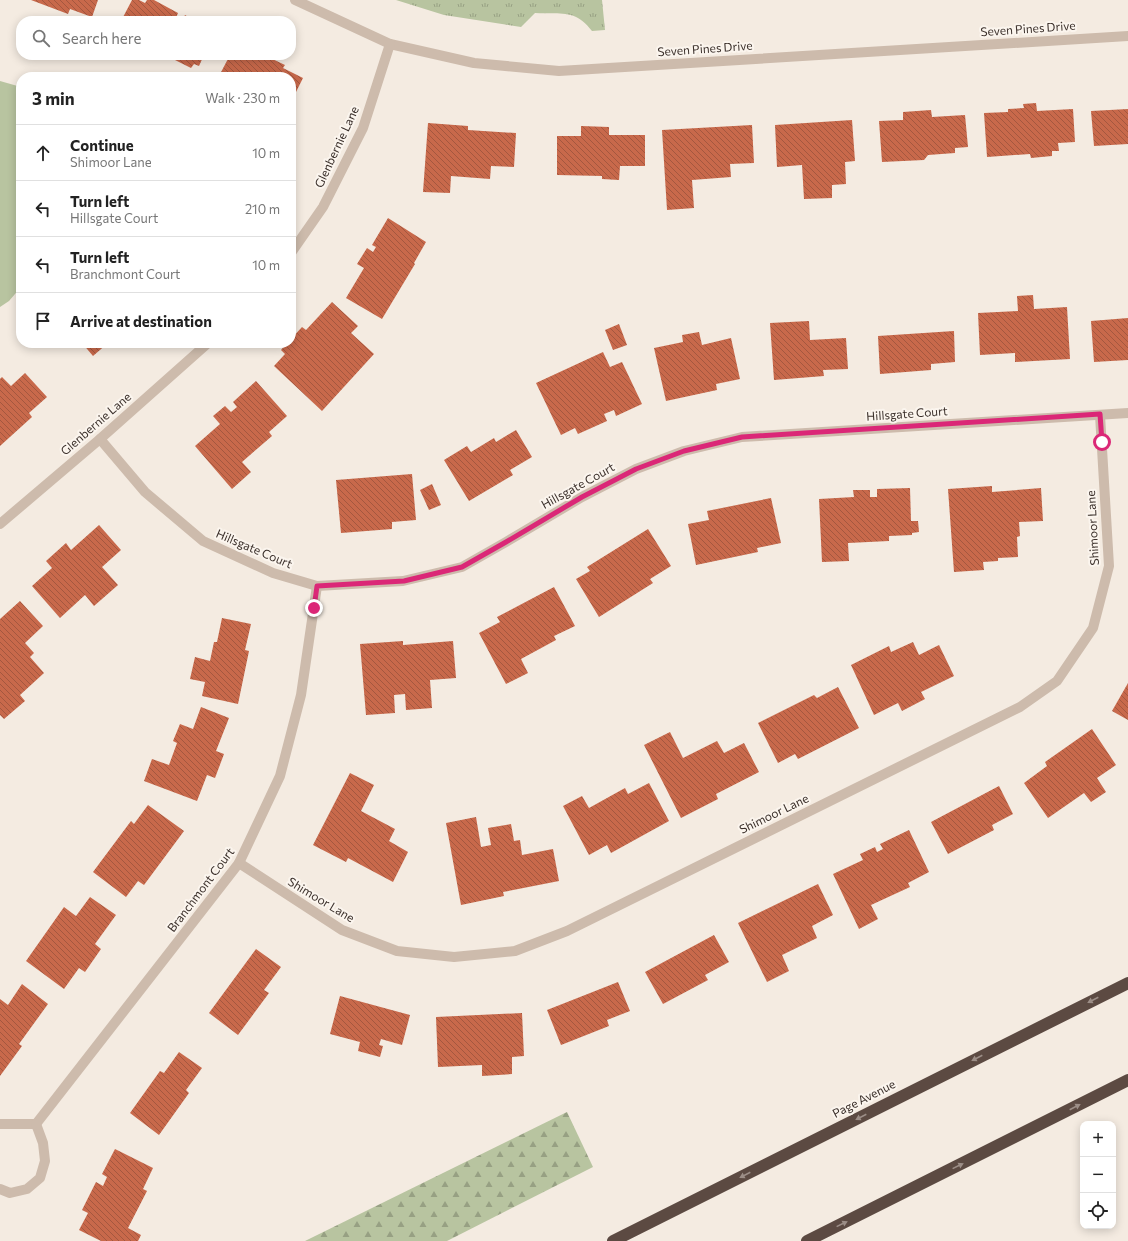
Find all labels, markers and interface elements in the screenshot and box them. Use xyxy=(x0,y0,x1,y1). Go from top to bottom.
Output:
search box xyxy=(16,16,296,60)
street label: Seven Pines Drive xyxy=(980,18,1076,38)
icon: search xyxy=(30,27,52,49)
text: Search here xyxy=(62,29,141,47)
street label: Seven Pines Drive xyxy=(657,38,753,58)
text: 3 min xyxy=(32,88,75,109)
text: Walk · 230 m xyxy=(205,90,280,106)
street label: Glenbernie Lane xyxy=(311,104,361,190)
text: Continue xyxy=(70,136,134,154)
icon: ahead xyxy=(32,142,54,164)
text: 10 m xyxy=(252,145,280,161)
text: Shimoor Lane xyxy=(70,154,152,170)
text: Turn left xyxy=(70,192,129,210)
icon: left xyxy=(32,198,54,220)
text: 210 m xyxy=(245,201,280,217)
text: Hillsgate Court xyxy=(70,210,158,226)
text: Turn left xyxy=(70,248,129,266)
icon: left xyxy=(32,254,54,276)
text: 10 m xyxy=(252,257,280,273)
text: Branchmont Court xyxy=(70,266,180,282)
icon: arrive xyxy=(32,310,54,332)
text: Arrive at destination xyxy=(70,312,212,330)
street label: Glenbernie Lane xyxy=(57,389,133,457)
street label: Hillsgate Court xyxy=(866,403,948,423)
route start xyxy=(1093,433,1111,451)
street label: Hillsgate Court xyxy=(538,459,617,511)
street label: Shimoor Lane xyxy=(1083,490,1101,566)
street label: Hillsgate Court xyxy=(214,526,295,570)
route end xyxy=(305,599,323,617)
street label: Shimoor Lane xyxy=(737,790,810,836)
street label: Branchmont Court xyxy=(164,844,237,934)
street label: Shimoor Lane xyxy=(286,874,357,925)
one-way arrow xyxy=(1087,997,1099,1003)
one-way arrow xyxy=(971,1055,983,1062)
street label: Page Avenue xyxy=(830,1076,897,1120)
one-way arrow xyxy=(1069,1104,1080,1111)
one-way arrow xyxy=(855,1113,866,1120)
map controls xyxy=(1080,1121,1116,1229)
button: + xyxy=(1080,1121,1116,1157)
button: − xyxy=(1080,1157,1116,1193)
one-way arrow xyxy=(953,1162,964,1169)
one-way arrow xyxy=(739,1172,750,1178)
button: locate xyxy=(1080,1193,1116,1229)
one-way arrow xyxy=(836,1220,848,1227)

